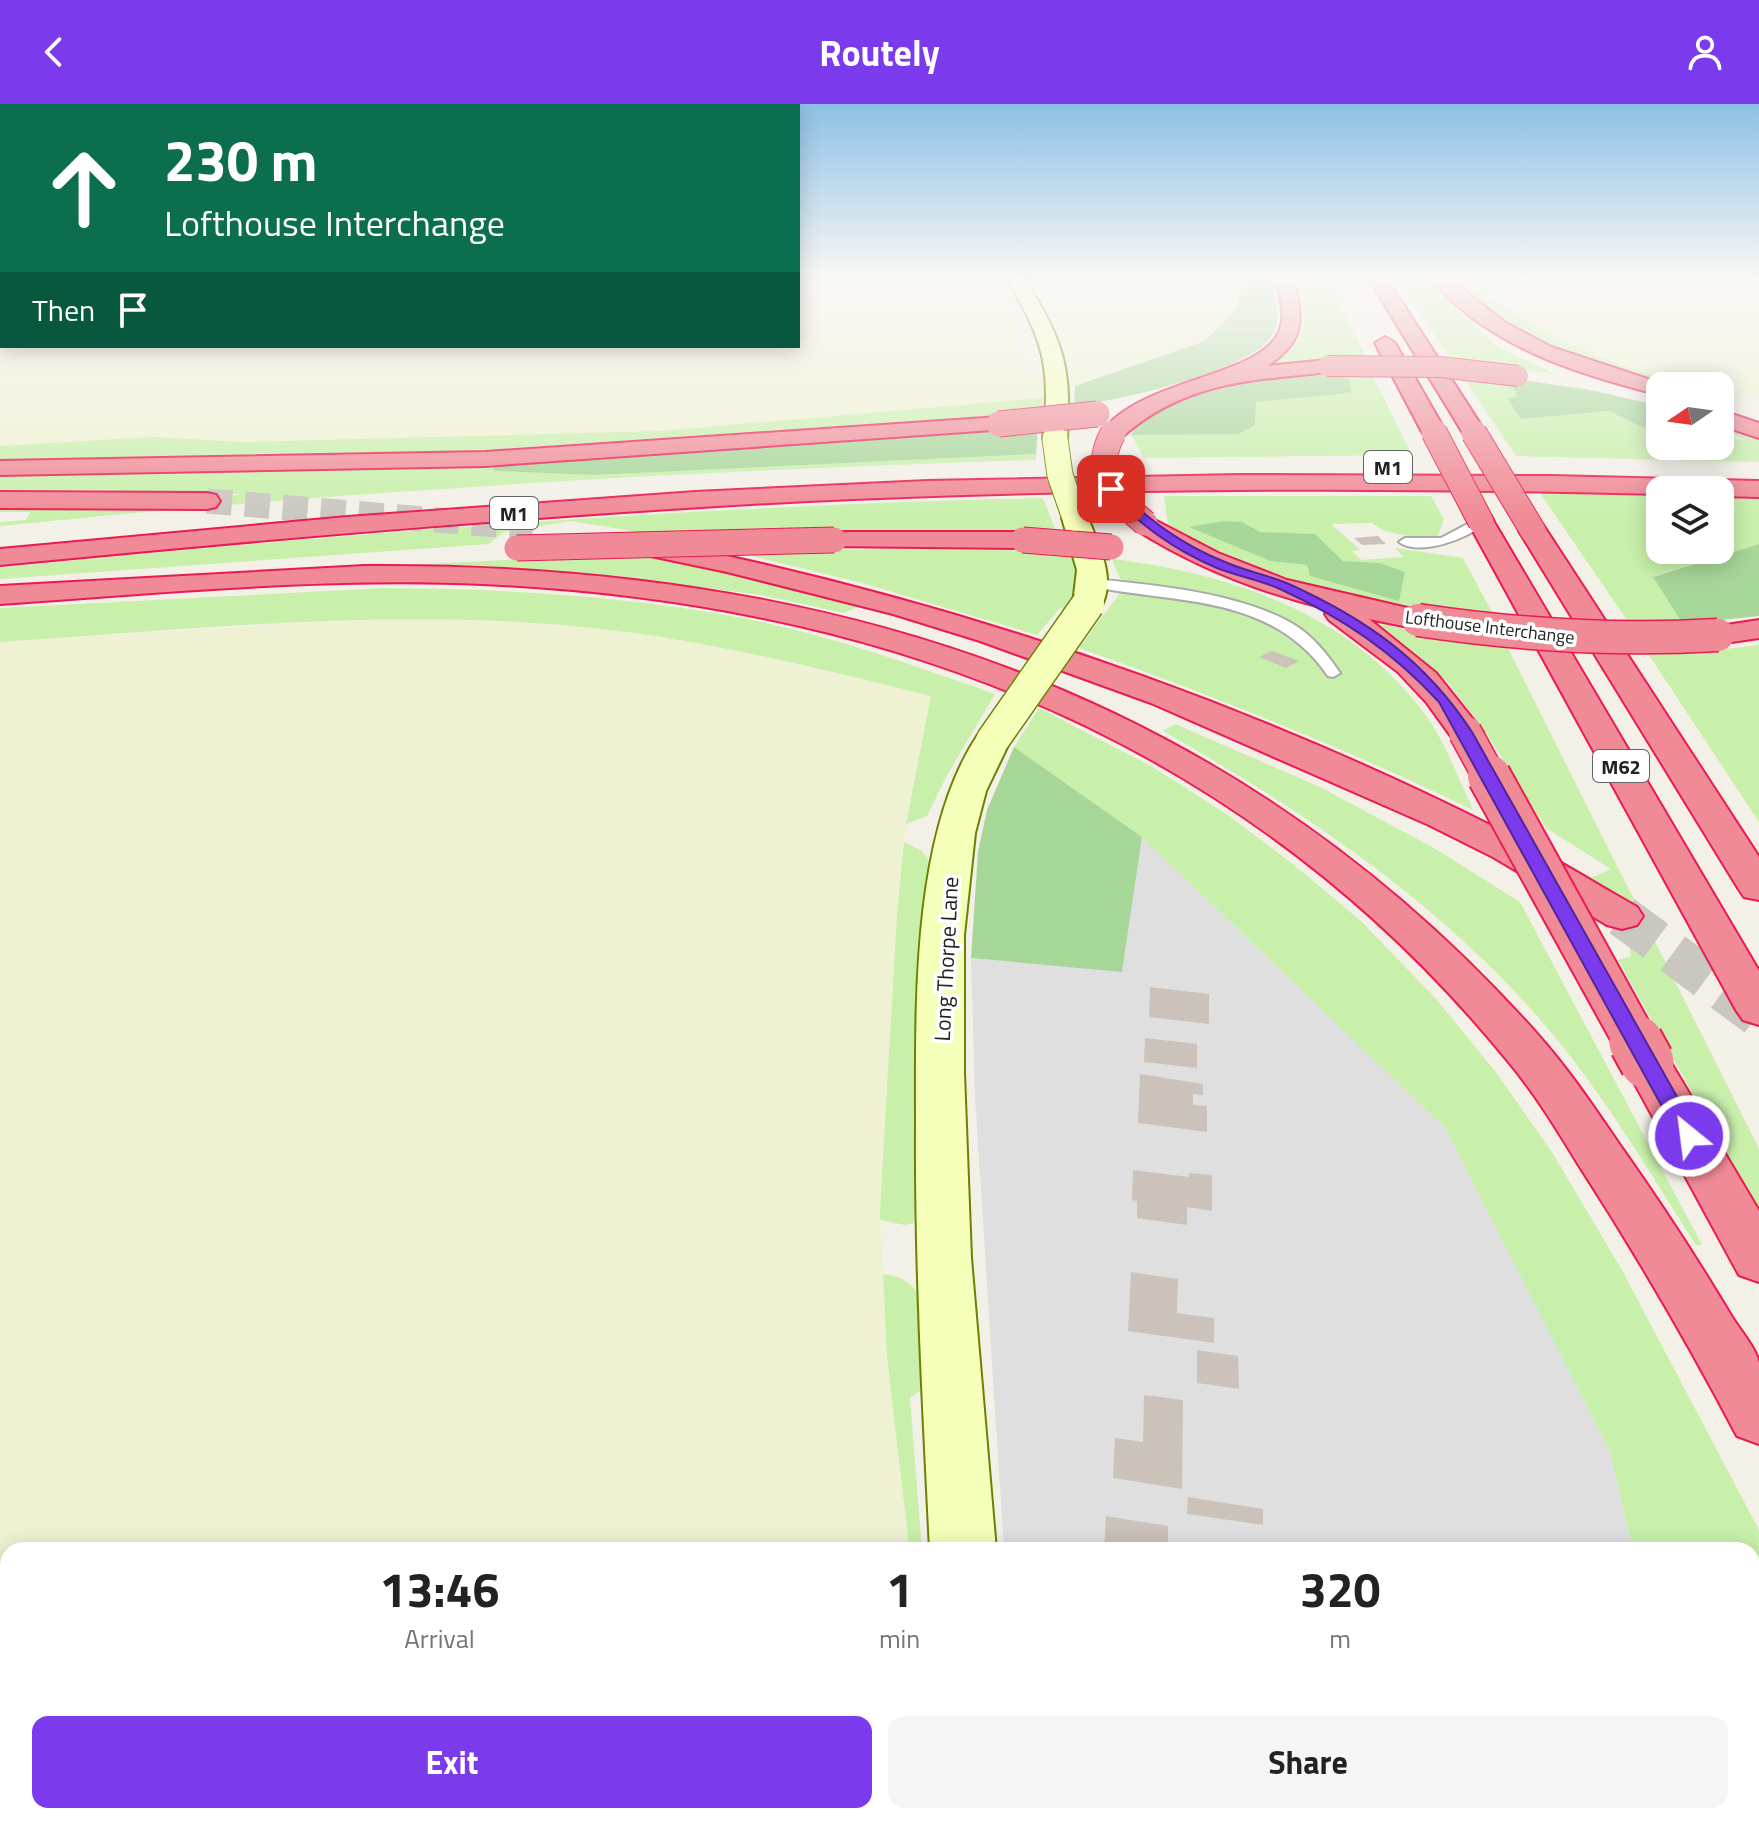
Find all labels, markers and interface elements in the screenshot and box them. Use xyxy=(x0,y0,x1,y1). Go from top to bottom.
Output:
text: Routely xyxy=(819,25,940,80)
icon: back xyxy=(32,30,76,74)
icon: person xyxy=(1683,30,1727,74)
text: 230 m xyxy=(164,118,317,203)
icon: ahead xyxy=(32,136,136,240)
text: Lofthouse Interchange xyxy=(164,195,505,250)
text: Then xyxy=(32,287,95,333)
icon: arrive xyxy=(111,288,155,332)
north arrow xyxy=(1646,372,1734,460)
map controls xyxy=(1646,372,1734,564)
road number: M1 xyxy=(1364,451,1412,483)
pin xyxy=(1077,455,1145,523)
icon: arrive xyxy=(1089,467,1133,511)
button: layers xyxy=(1646,476,1734,564)
road number: M1 xyxy=(490,497,538,529)
street label: Lofthouse Interchange xyxy=(1404,603,1576,651)
road number: M62 xyxy=(1593,750,1649,782)
street label: Long Thorpe Lane xyxy=(925,876,967,1042)
position arrow xyxy=(1647,1094,1731,1178)
text: 13:46 xyxy=(380,1553,499,1626)
text: 1 xyxy=(886,1553,913,1626)
text: 320 xyxy=(1300,1553,1380,1626)
text: Arrival xyxy=(404,1619,475,1658)
text: min xyxy=(879,1619,920,1658)
text: m xyxy=(1329,1619,1351,1658)
button: Exit xyxy=(32,1716,872,1808)
button: Share xyxy=(888,1716,1728,1808)

